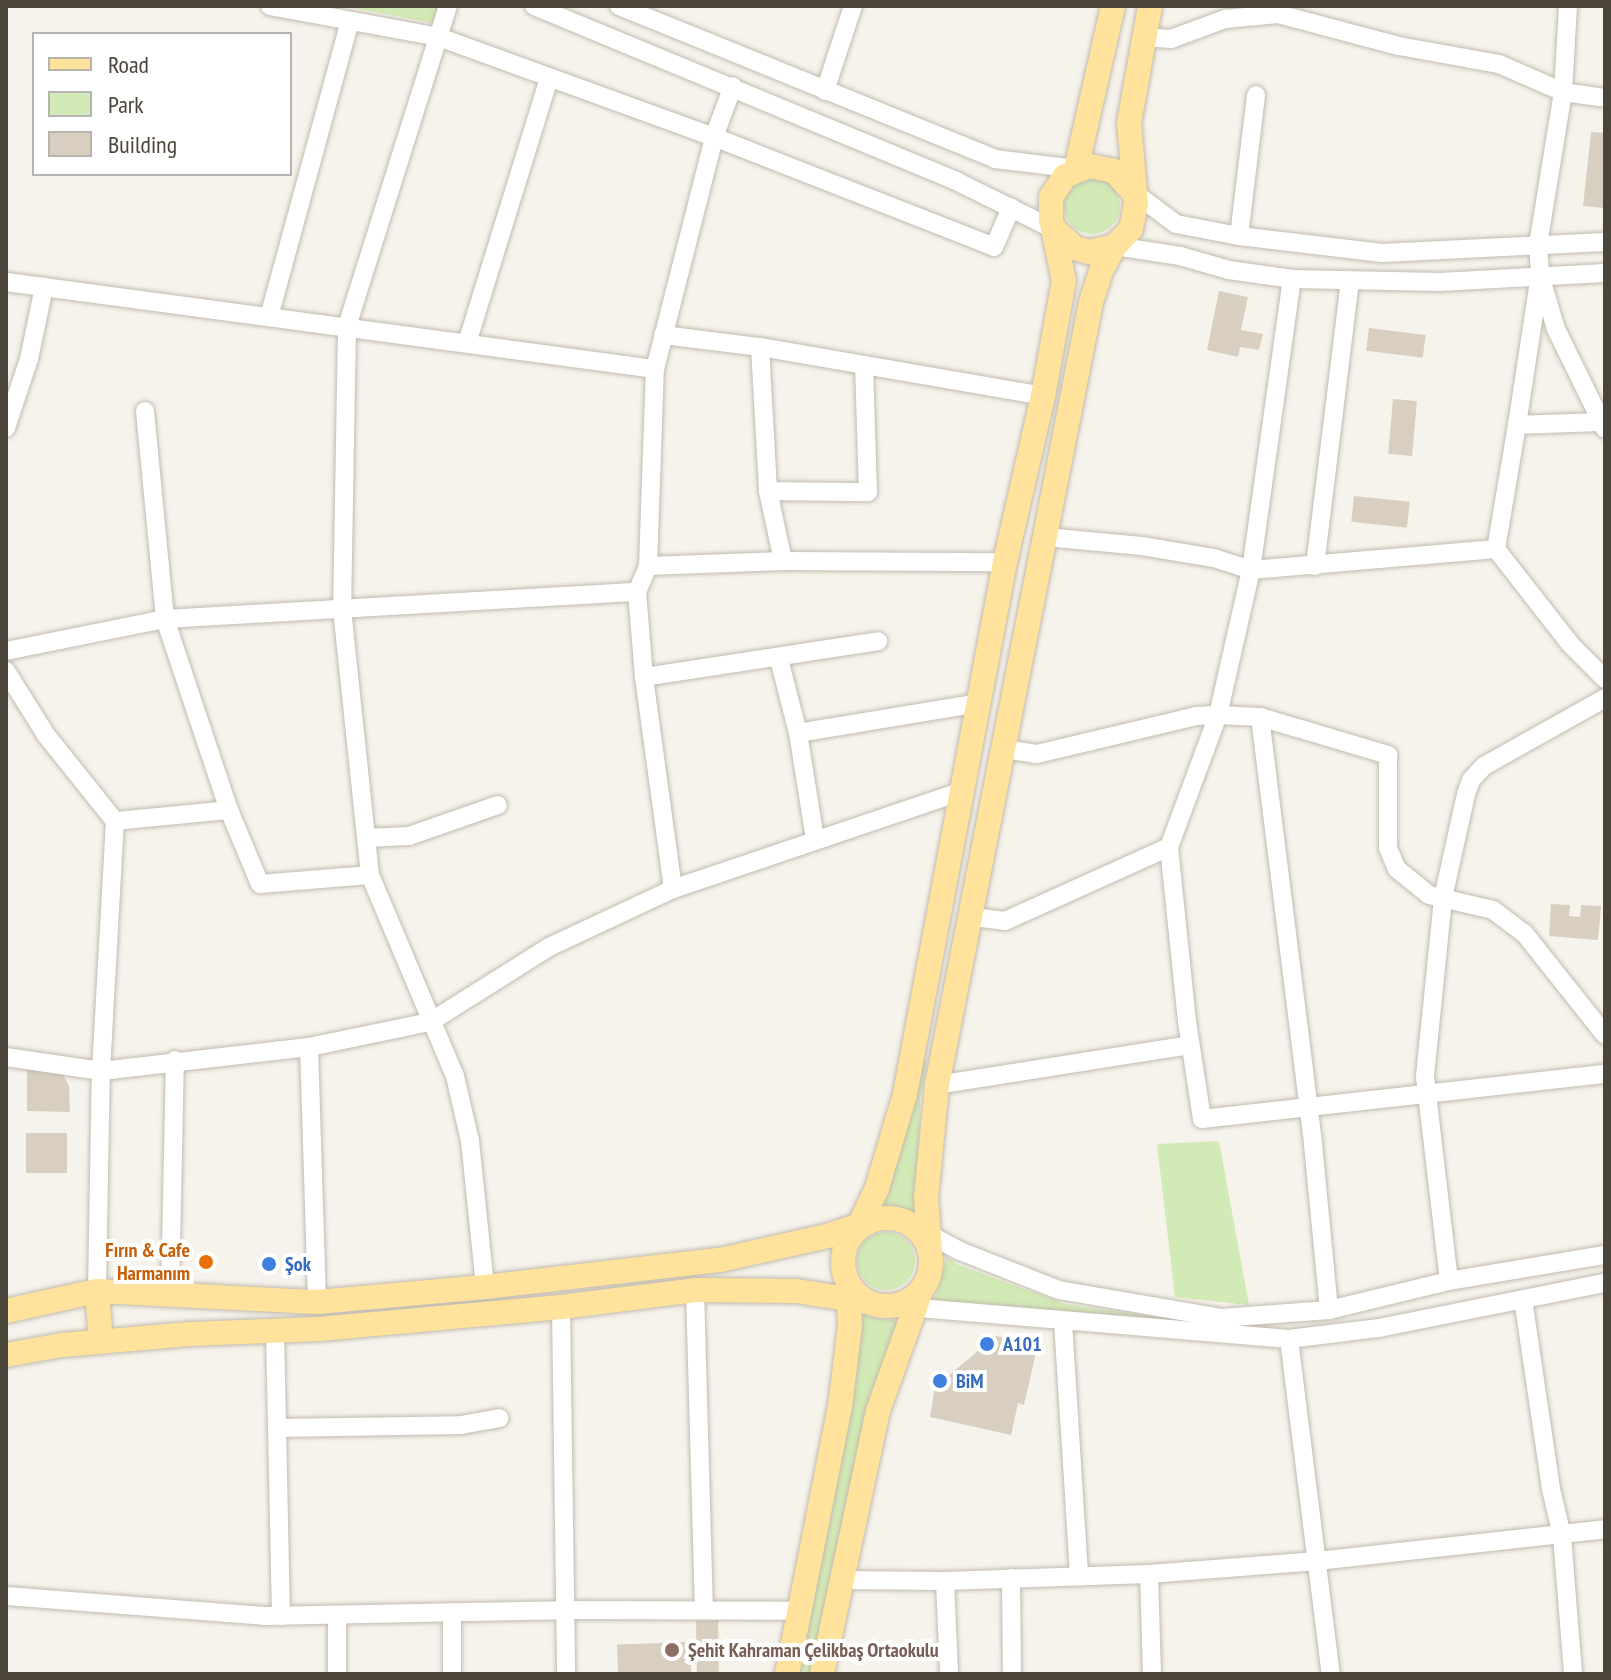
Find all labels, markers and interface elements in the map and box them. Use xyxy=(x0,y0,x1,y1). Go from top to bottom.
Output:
legend xyxy=(32,32,292,176)
text: Road xyxy=(108,49,149,80)
text: Park xyxy=(108,89,144,120)
text: Building xyxy=(108,129,177,160)
place label: Fırın & Cafe Harmanım xyxy=(105,1238,190,1285)
place label: Şok xyxy=(285,1252,311,1276)
marker: Fırın & Cafe Harmanım xyxy=(197,1253,215,1271)
marker: Şok xyxy=(260,1255,278,1273)
place label: A101 xyxy=(1003,1332,1042,1356)
marker: A101 xyxy=(978,1335,996,1353)
place label: BiM xyxy=(956,1369,984,1393)
marker: BiM xyxy=(931,1372,949,1390)
place label: Şehit Kahraman Çelikbaş Ortaokulu xyxy=(688,1638,939,1662)
marker: Şehit Kahraman Çelikbaş Ortaokulu xyxy=(663,1641,681,1659)

